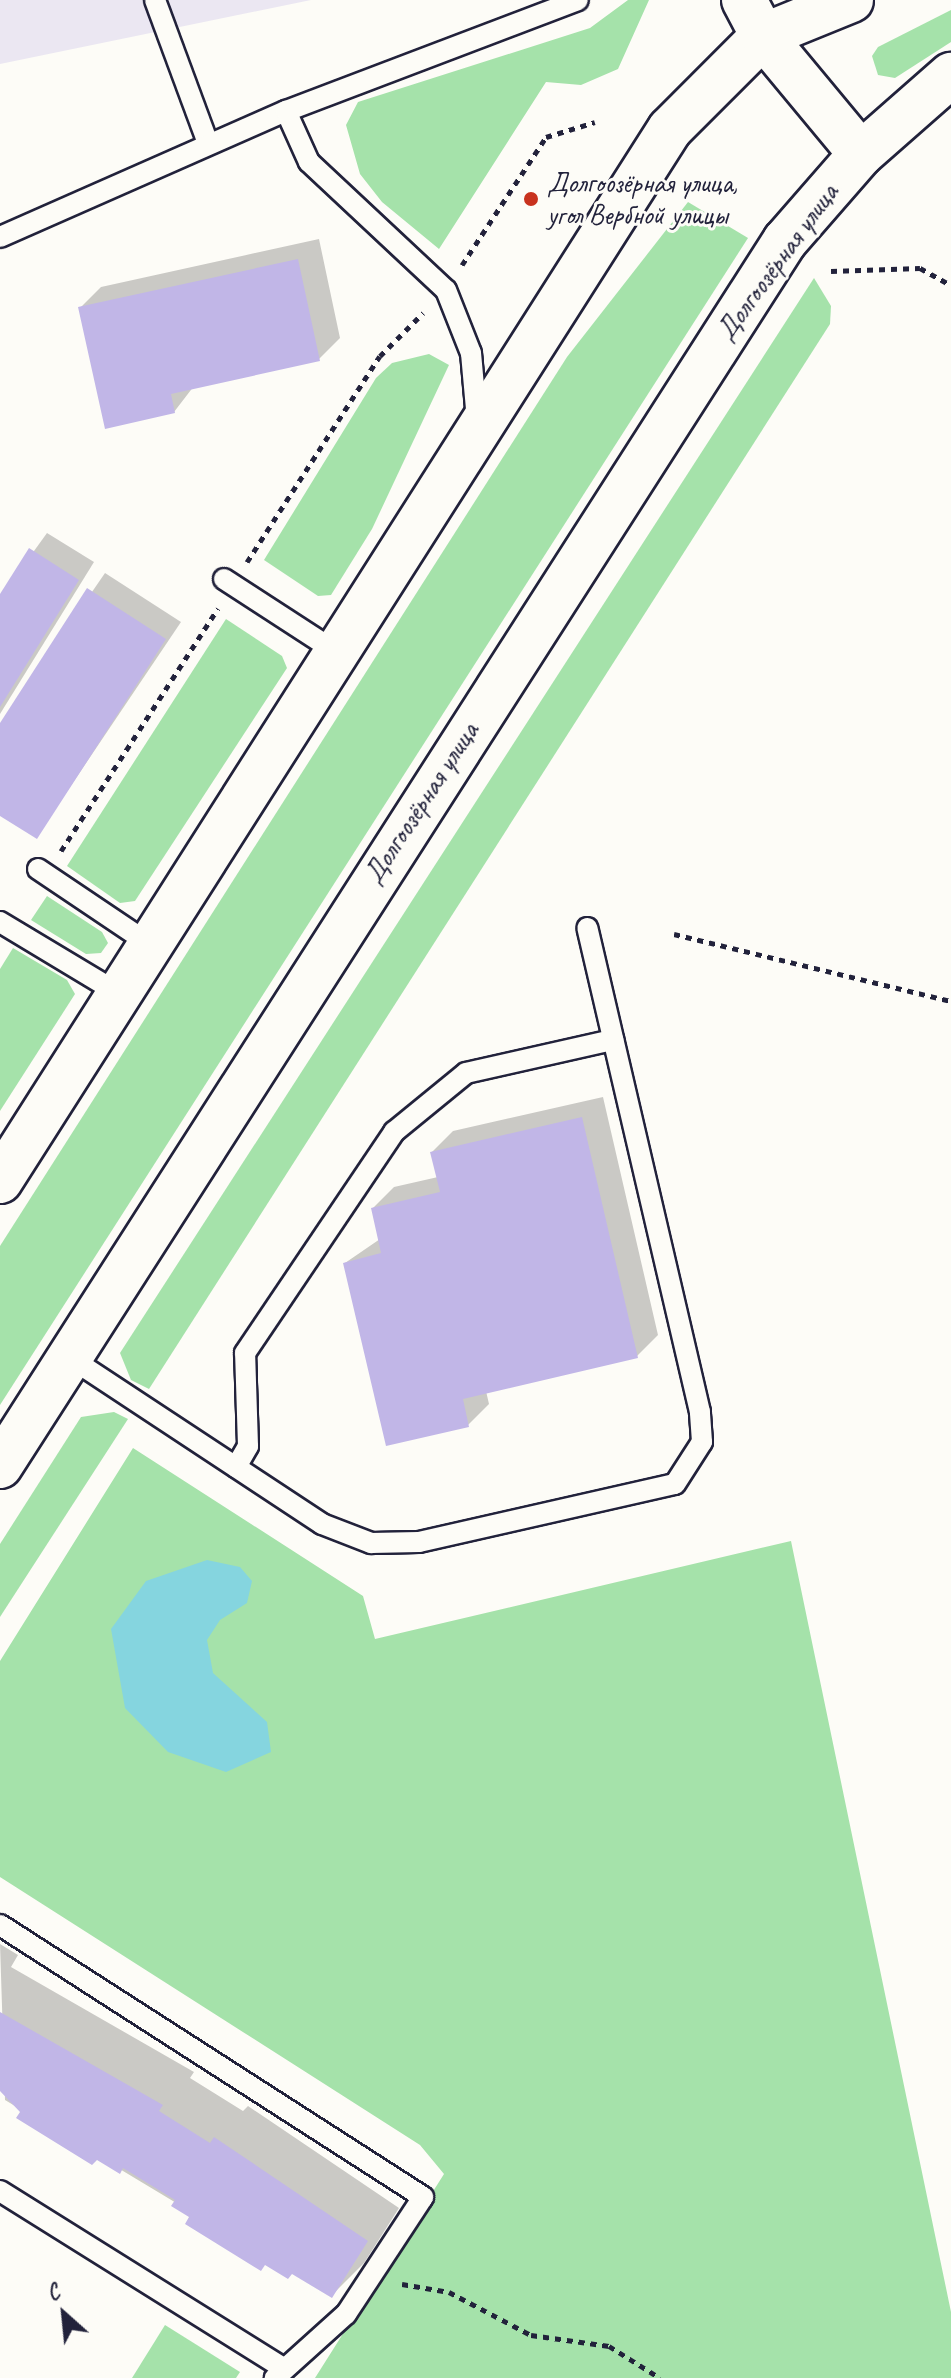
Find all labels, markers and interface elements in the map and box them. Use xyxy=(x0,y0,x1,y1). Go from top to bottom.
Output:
place label: Долгоозёрная улица, угол Вербной улицы xyxy=(547,166,740,232)
street label: Долгоозёрная улица xyxy=(708,176,846,348)
marker: Долгоозёрная улица, угол Вербной улицы xyxy=(522,190,540,208)
street label: Долгоозёрная улица xyxy=(356,715,486,891)
north arrow xyxy=(24,2274,104,2354)
text: С xyxy=(42,2278,64,2308)

